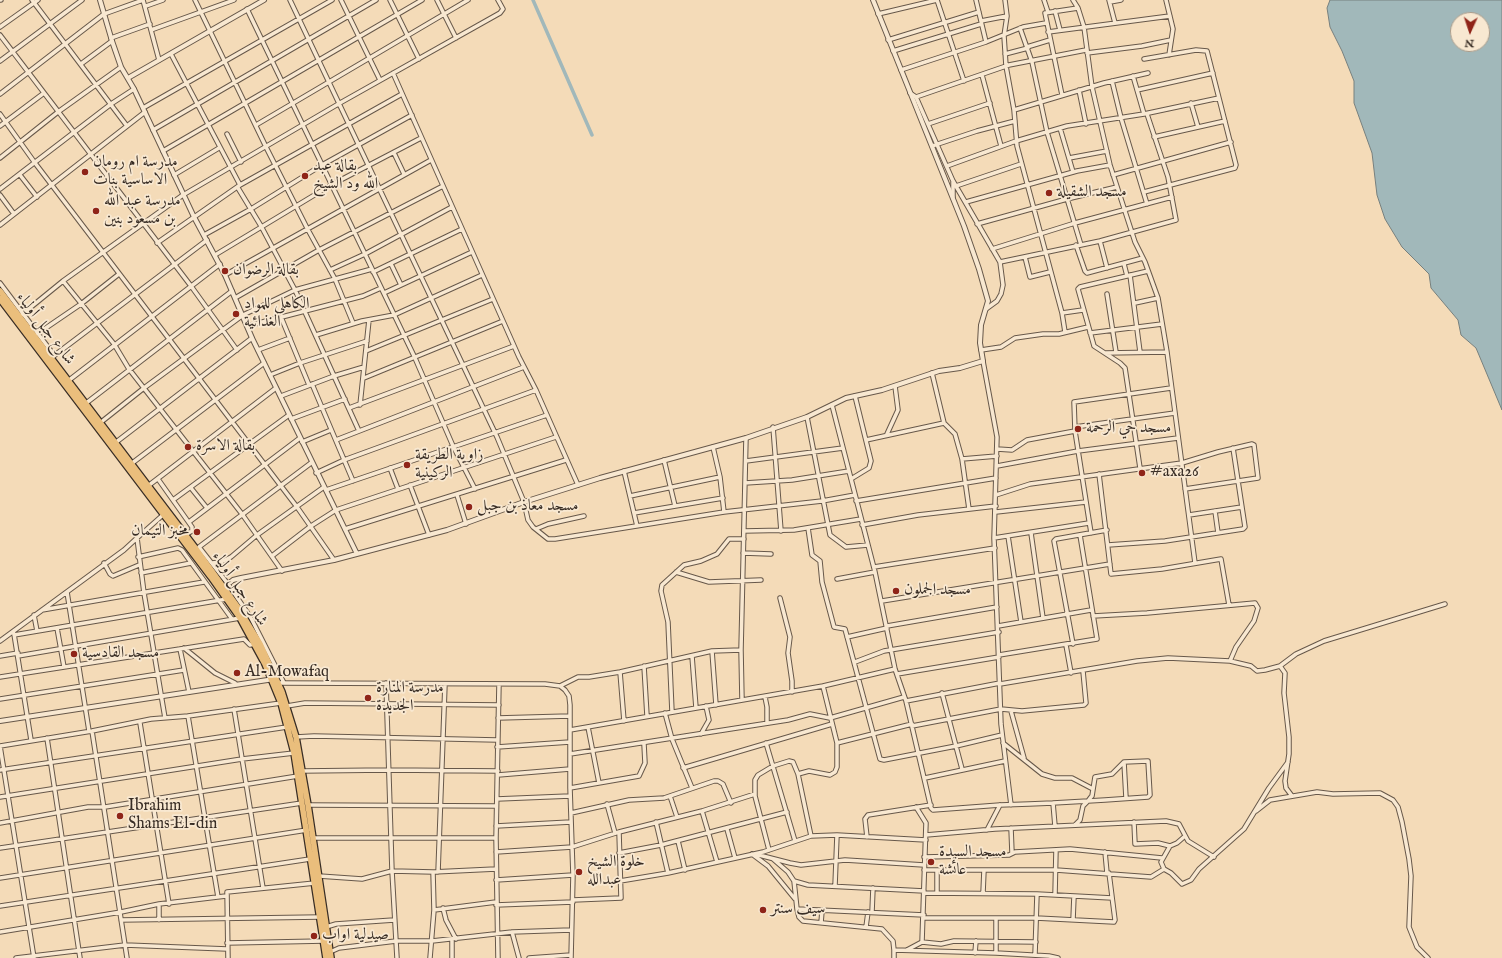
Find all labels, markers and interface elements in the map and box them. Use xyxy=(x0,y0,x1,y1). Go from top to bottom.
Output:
north arrow xyxy=(1450,12,1490,52)
text: N xyxy=(1464,36,1475,50)
place label: مدرسة ام رومان الاساسية بنات xyxy=(93,153,178,191)
place label: بقالة عبد الله ود الشيخ xyxy=(313,157,378,195)
marker: مدرسة ام رومان الاساسية بنات xyxy=(80,167,90,177)
marker: بقالة عبد الله ود الشيخ xyxy=(300,171,310,181)
place label: مسجد الشقيلة xyxy=(1057,183,1127,203)
marker: مسجد الشقيلة xyxy=(1044,188,1054,198)
place label: مدرسة عبد الله بن مسعود بنين xyxy=(104,192,181,230)
marker: مدرسة عبد الله بن مسعود بنين xyxy=(91,206,101,216)
place label: بقالة الرضوان xyxy=(233,261,299,281)
marker: بقالة الرضوان xyxy=(220,266,230,276)
street label: شارع جبل أولياء xyxy=(11,289,79,369)
place label: الكاهلي للمواد الغذائية xyxy=(244,295,309,333)
marker: الكاهلي للمواد الغذائية xyxy=(231,309,241,319)
place label: مسجد حي الرحمة xyxy=(1086,419,1171,439)
marker: مسجد حي الرحمة xyxy=(1073,424,1083,434)
place label: بقالة الاسرة xyxy=(196,437,255,457)
marker: بقالة الاسرة xyxy=(183,442,193,452)
place label: زاوية الطريقة الركينية xyxy=(415,446,483,484)
marker: زاوية الطريقة الركينية xyxy=(402,460,412,470)
place label: #axa26 xyxy=(1150,463,1199,483)
marker: #axa26 xyxy=(1137,468,1147,478)
place label: مسجد معاذ بن جبل xyxy=(477,497,578,517)
marker: مسجد معاذ بن جبل xyxy=(464,502,474,512)
place label: مخبز التيمان xyxy=(131,522,189,542)
marker: مخبز التيمان xyxy=(192,527,202,537)
street label: شارع جبل أولياء xyxy=(207,548,271,630)
place label: مسجد الجملون xyxy=(904,581,971,601)
marker: مسجد الجملون xyxy=(891,586,901,596)
place label: مسجد القادسية xyxy=(82,644,159,664)
marker: مسجد القادسية xyxy=(69,649,79,659)
place label: Al-Mowafaq xyxy=(245,663,329,683)
marker: Al-Mowafaq xyxy=(232,668,242,678)
place label: مدرسة المنارة الجديدة xyxy=(376,679,444,717)
marker: مدرسة المنارة الجديدة xyxy=(363,693,373,703)
place label: Ibrahim Shams El-din xyxy=(128,797,217,835)
marker: Ibrahim Shams El-din xyxy=(115,811,125,821)
place label: مسجد السيدة عائشة xyxy=(939,843,1007,881)
place label: خلوة الشيخ عبدالله xyxy=(587,853,645,891)
marker: مسجد السيدة عائشة xyxy=(926,857,936,867)
marker: خلوة الشيخ عبدالله xyxy=(574,867,584,877)
place label: سيف سنتر xyxy=(771,900,825,920)
marker: سيف سنتر xyxy=(758,905,768,915)
place label: صيدلية اواب xyxy=(322,926,389,946)
marker: صيدلية اواب xyxy=(309,931,319,941)

